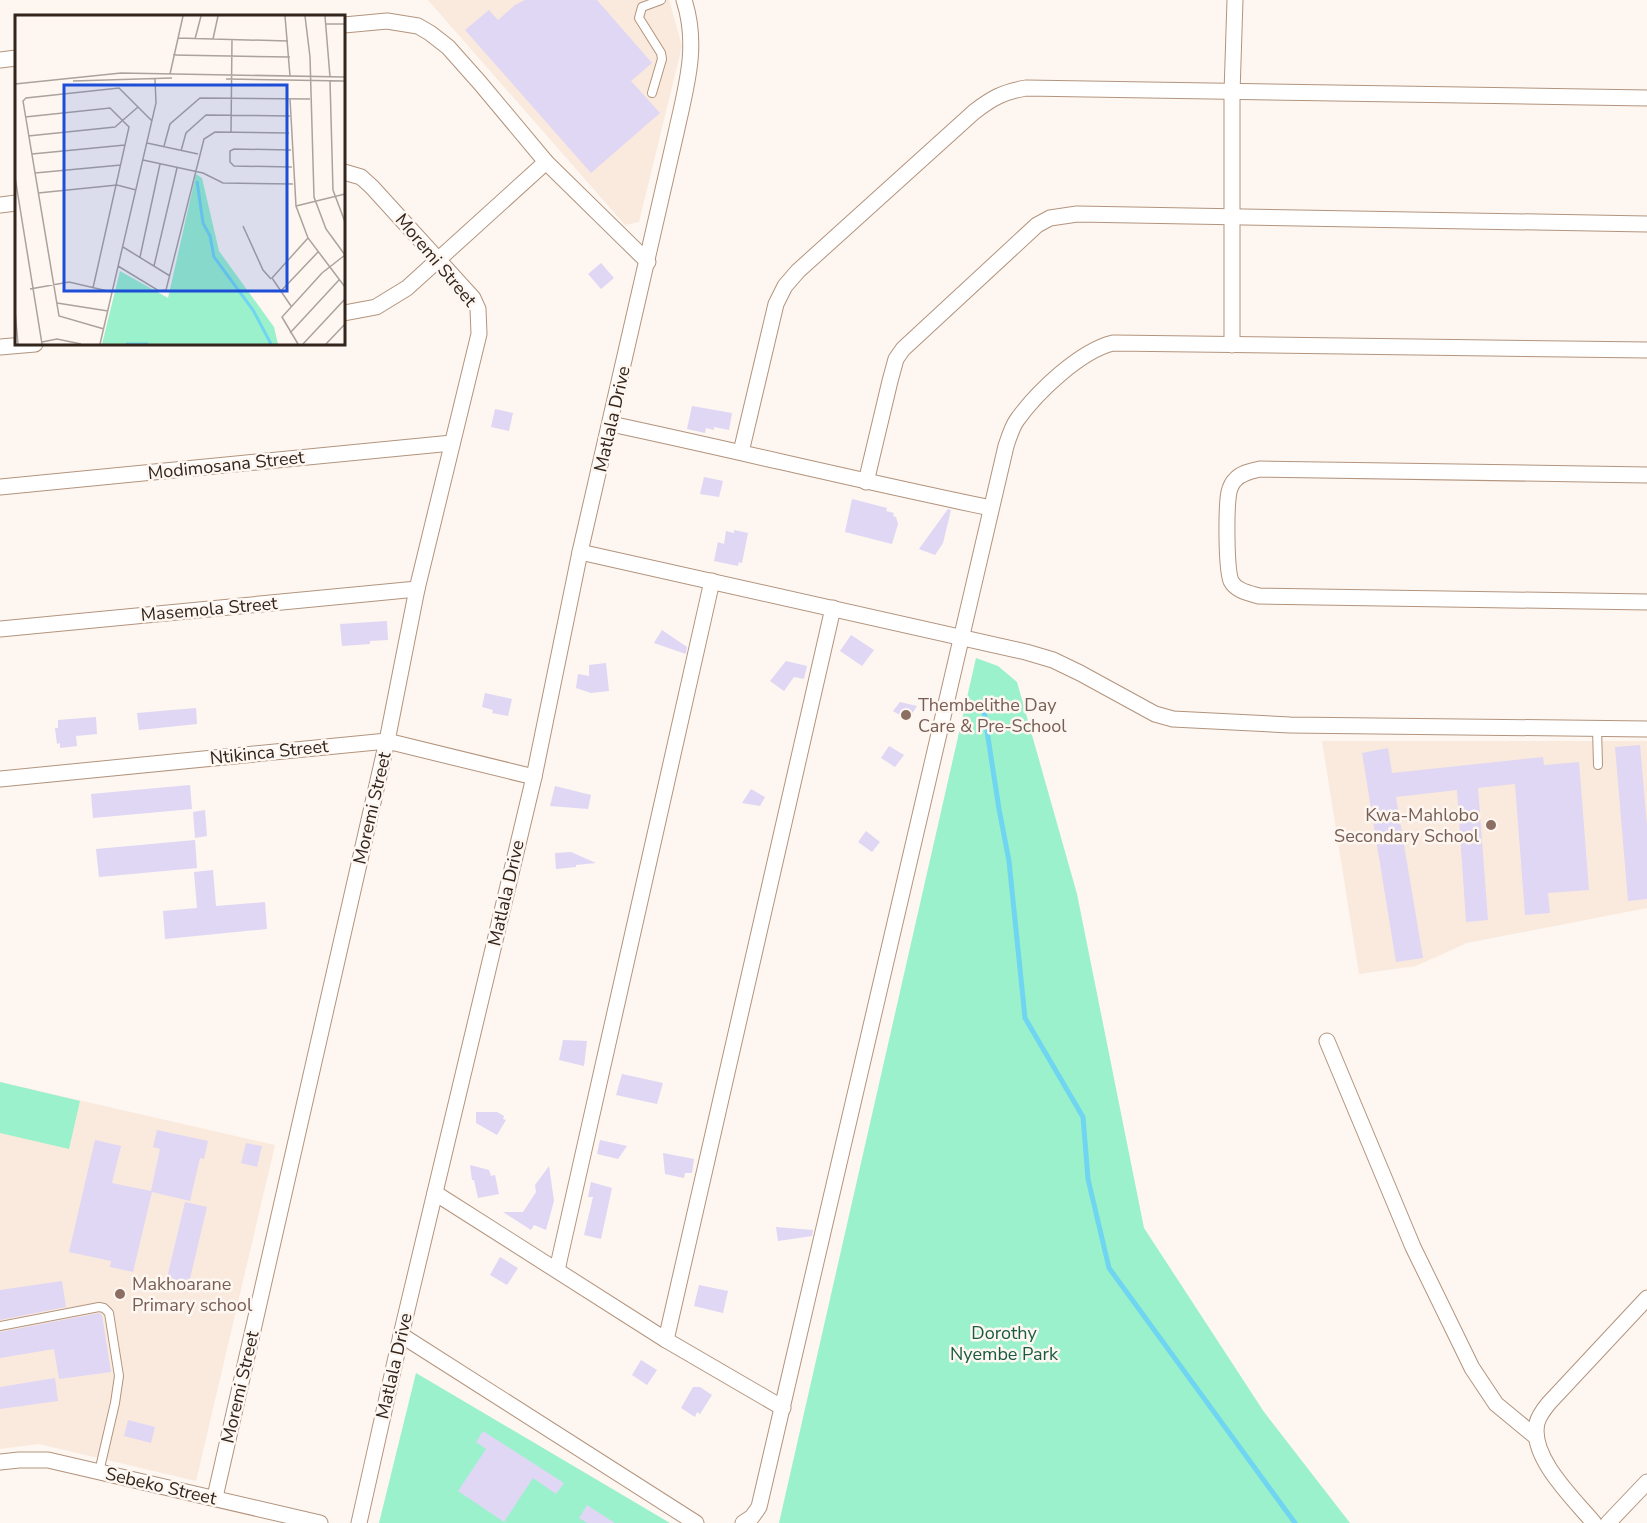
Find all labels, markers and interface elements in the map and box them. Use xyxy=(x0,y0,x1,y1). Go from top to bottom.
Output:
inset map xyxy=(15,15,345,345)
street label: Moremi Street xyxy=(390,208,482,312)
street label: Matlala Drive xyxy=(588,364,636,474)
street label: Modimosana Street xyxy=(147,445,306,485)
street label: Masemola Street xyxy=(140,591,279,627)
place label: Thembelithe Day Care & Pre-School xyxy=(918,693,1067,738)
marker: Thembelithe Day Care & Pre-School xyxy=(899,708,913,722)
street label: Ntikinca Street xyxy=(209,734,330,770)
street label: Moremi Street xyxy=(347,749,397,867)
place label: Kwa-Mahlobo Secondary School xyxy=(1334,803,1480,848)
marker: Kwa-Mahlobo Secondary School xyxy=(1484,818,1498,832)
street label: Matlala Drive xyxy=(482,838,530,948)
place label: Makhoarane Primary school xyxy=(132,1272,253,1317)
marker: Makhoarane Primary school xyxy=(113,1287,127,1301)
street label: Matlala Drive xyxy=(370,1311,418,1421)
park label: Dorothy Nyembe Park xyxy=(950,1321,1059,1366)
street label: Moremi Street xyxy=(215,1328,265,1446)
street label: Sebeko Street xyxy=(103,1462,220,1511)

